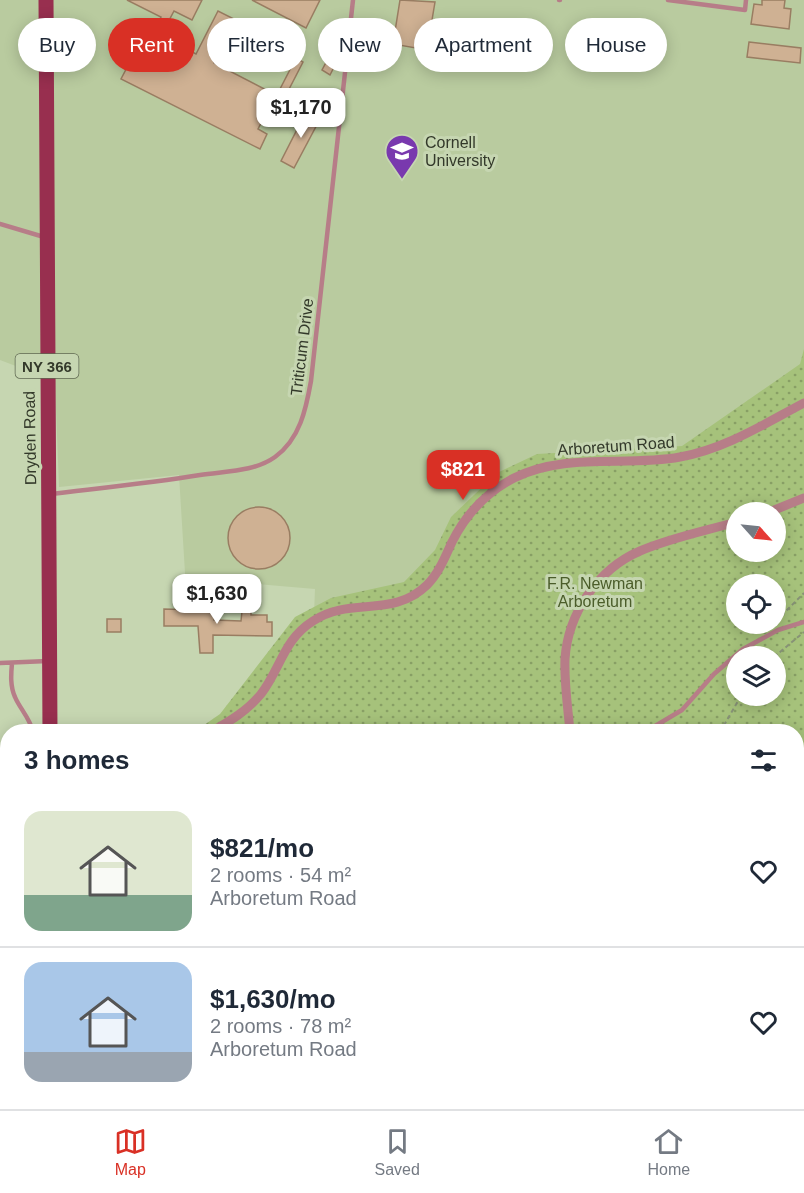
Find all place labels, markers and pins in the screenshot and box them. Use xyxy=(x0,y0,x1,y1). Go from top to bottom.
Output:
pin: $1,170 xyxy=(252,88,350,139)
school or university icon: Cornell University xyxy=(384,133,420,180)
place label: Cornell University xyxy=(425,134,495,169)
pin: $821 xyxy=(427,450,499,501)
pin: $1,630 xyxy=(168,574,266,625)

